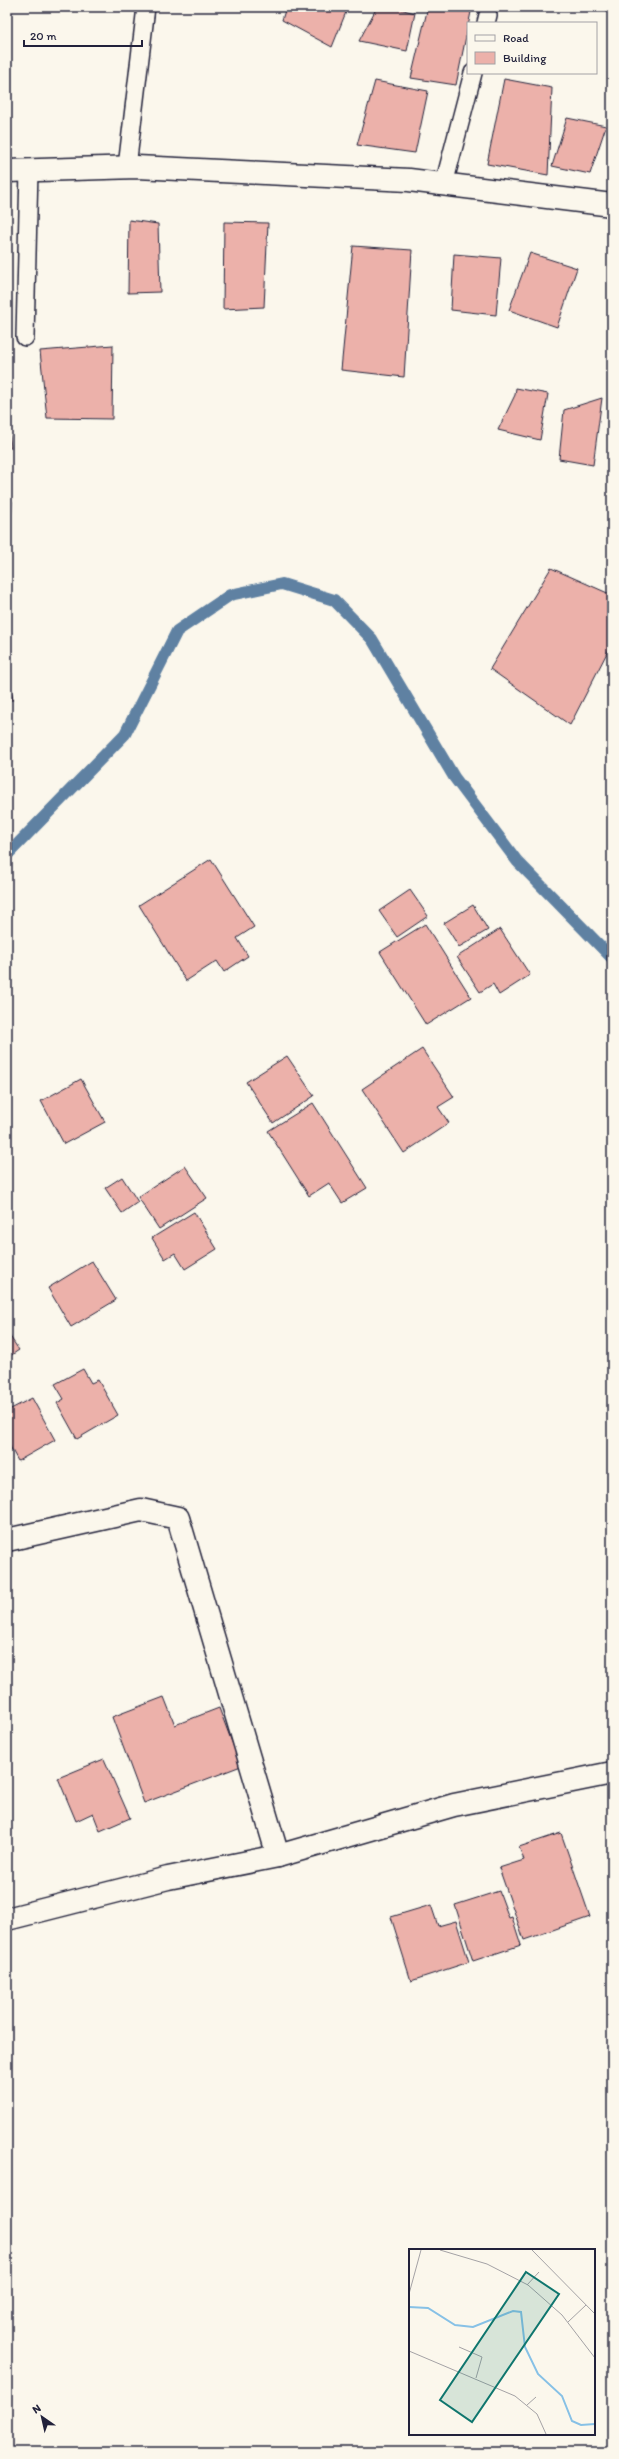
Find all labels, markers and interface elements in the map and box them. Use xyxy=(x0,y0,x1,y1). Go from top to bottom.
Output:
scale bar xyxy=(24,22,142,48)
legend xyxy=(467,22,597,74)
text: 20 m xyxy=(30,29,57,43)
text: Road xyxy=(503,31,529,45)
text: Building xyxy=(503,51,547,65)
inset map xyxy=(409,2249,595,2435)
north arrow xyxy=(22,2397,62,2437)
text: N xyxy=(30,2402,43,2417)

